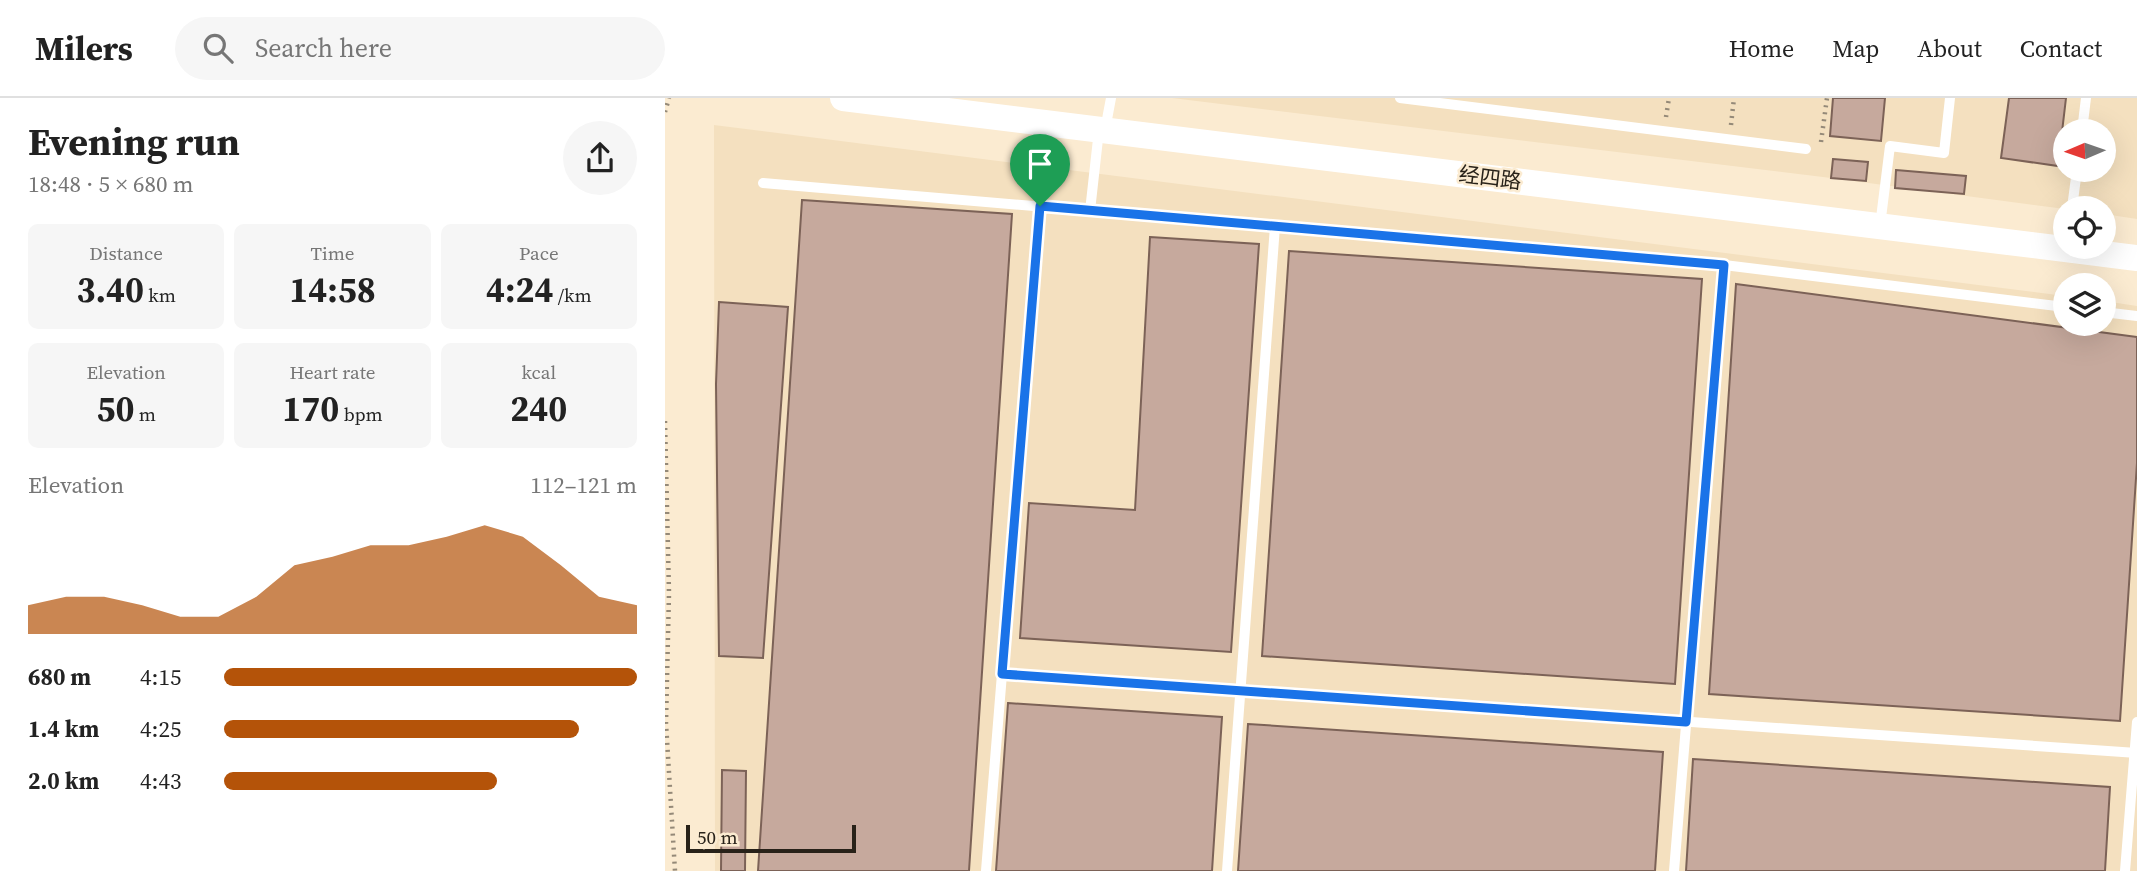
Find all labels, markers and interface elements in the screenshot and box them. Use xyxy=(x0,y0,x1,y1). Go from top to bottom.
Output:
search box xyxy=(175,17,665,80)
text: Milers xyxy=(35,26,133,71)
icon: search xyxy=(199,29,237,67)
text: Search here xyxy=(255,30,392,66)
text: Home xyxy=(1729,32,1794,65)
text: Map xyxy=(1832,32,1879,65)
text: About xyxy=(1917,32,1982,65)
text: Contact xyxy=(2020,32,2102,65)
text: Evening run xyxy=(28,116,240,168)
north arrow xyxy=(2053,119,2116,182)
map controls xyxy=(2053,119,2116,336)
button: share xyxy=(563,121,637,195)
pin xyxy=(1010,134,1070,206)
icon: arrive xyxy=(1021,145,1059,183)
street label: 经四路 xyxy=(1457,159,1523,196)
text: 18:48 · 5 × 680 m xyxy=(28,168,194,200)
button: locate xyxy=(2053,196,2116,259)
text: Distance xyxy=(89,240,163,266)
text: Time xyxy=(311,240,354,266)
text: Pace xyxy=(519,240,559,266)
text: 3.40 xyxy=(76,266,144,314)
text: 14:58 xyxy=(289,266,376,314)
text: 4:24 xyxy=(486,266,553,314)
button: layers xyxy=(2053,273,2116,336)
text: km xyxy=(144,282,176,308)
text: /km xyxy=(553,282,592,308)
text: Elevation xyxy=(86,359,166,385)
text: Heart rate xyxy=(289,359,376,385)
text: kcal xyxy=(522,359,556,385)
text: 50 xyxy=(96,385,134,433)
text: 170 xyxy=(282,385,339,433)
text: 240 xyxy=(510,385,567,433)
text: m xyxy=(134,401,156,427)
text: bpm xyxy=(339,401,383,427)
text: Elevation xyxy=(28,469,124,501)
text: 112–121 m xyxy=(530,469,637,501)
text: 680 m xyxy=(28,661,91,693)
text: 4:15 xyxy=(140,661,181,693)
text: 1.4 km xyxy=(28,713,99,745)
text: 4:25 xyxy=(140,713,181,745)
text: 2.0 km xyxy=(28,765,99,797)
text: 4:43 xyxy=(140,765,181,797)
scale bar xyxy=(686,822,856,854)
text: 50 m xyxy=(697,824,738,850)

